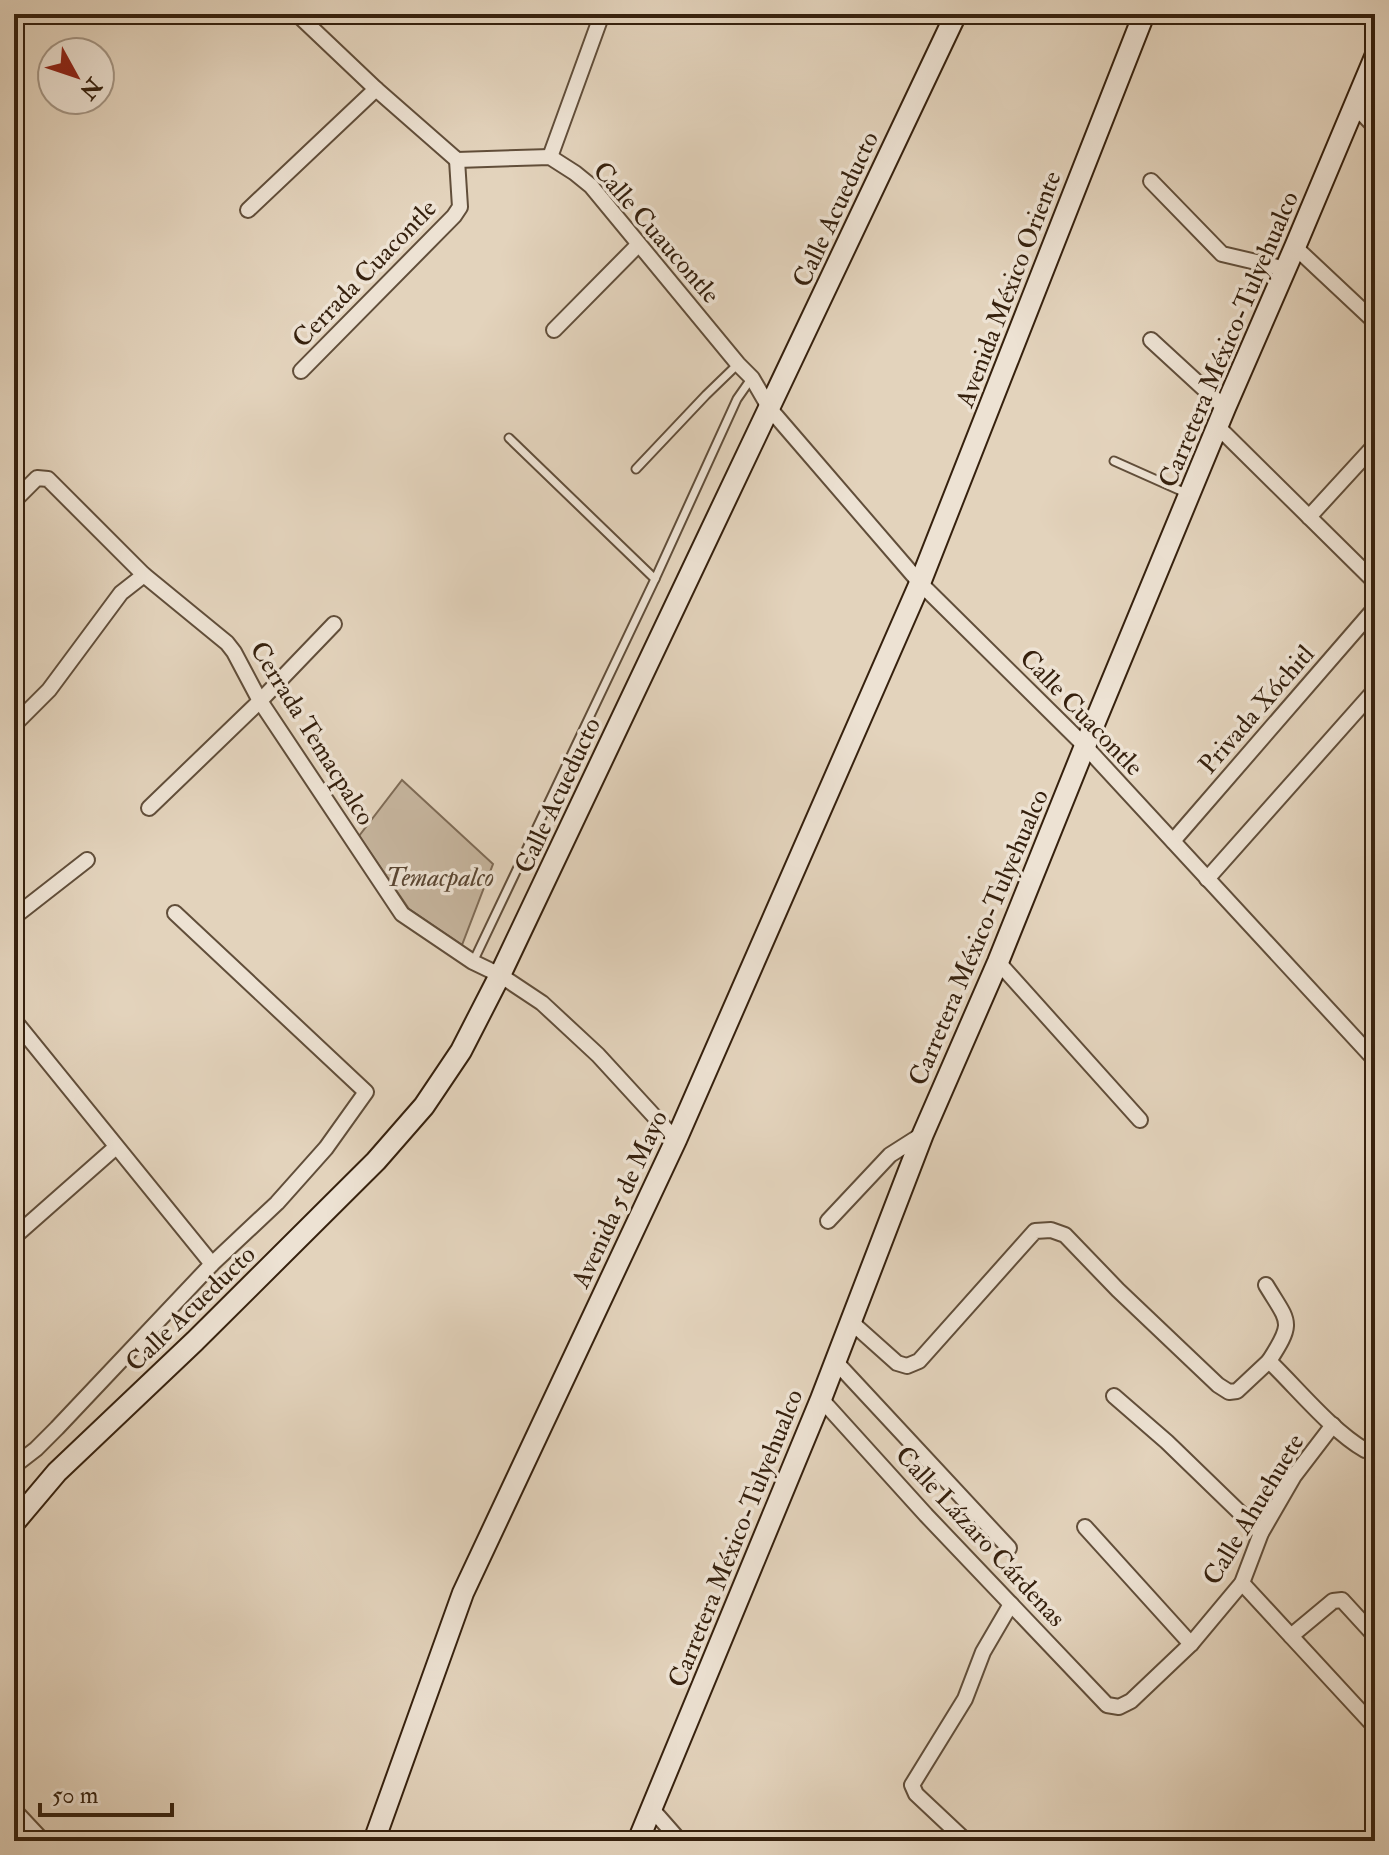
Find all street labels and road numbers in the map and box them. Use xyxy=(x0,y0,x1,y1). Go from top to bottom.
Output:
street label: Calle Acueducto xyxy=(786,126,886,292)
street label: Calle Cuaucontle xyxy=(586,155,727,310)
street label: Avenida México Oriente xyxy=(949,167,1069,413)
street label: Carretera México-Tulyehualco xyxy=(1152,187,1306,492)
street label: Cerrada Cuacontle xyxy=(286,193,444,355)
street label: Cerrada Temacpalco xyxy=(242,636,381,832)
street label: Privada Xóchitl xyxy=(1192,638,1322,781)
street label: Calle Cuacontle xyxy=(1013,643,1150,783)
street label: Calle Acueducto xyxy=(508,712,608,878)
street label: Carretera México-Tulyehualco xyxy=(902,785,1056,1090)
street label: Avenida 5 de Mayo xyxy=(564,1106,675,1294)
street label: Calle Acueducto xyxy=(119,1239,262,1379)
street label: Carretera México-Tulyehualco xyxy=(661,1385,810,1692)
street label: Calle Ahuehuete xyxy=(1196,1428,1312,1591)
street label: Calle Lázaro Cárdenas xyxy=(888,1440,1072,1634)

